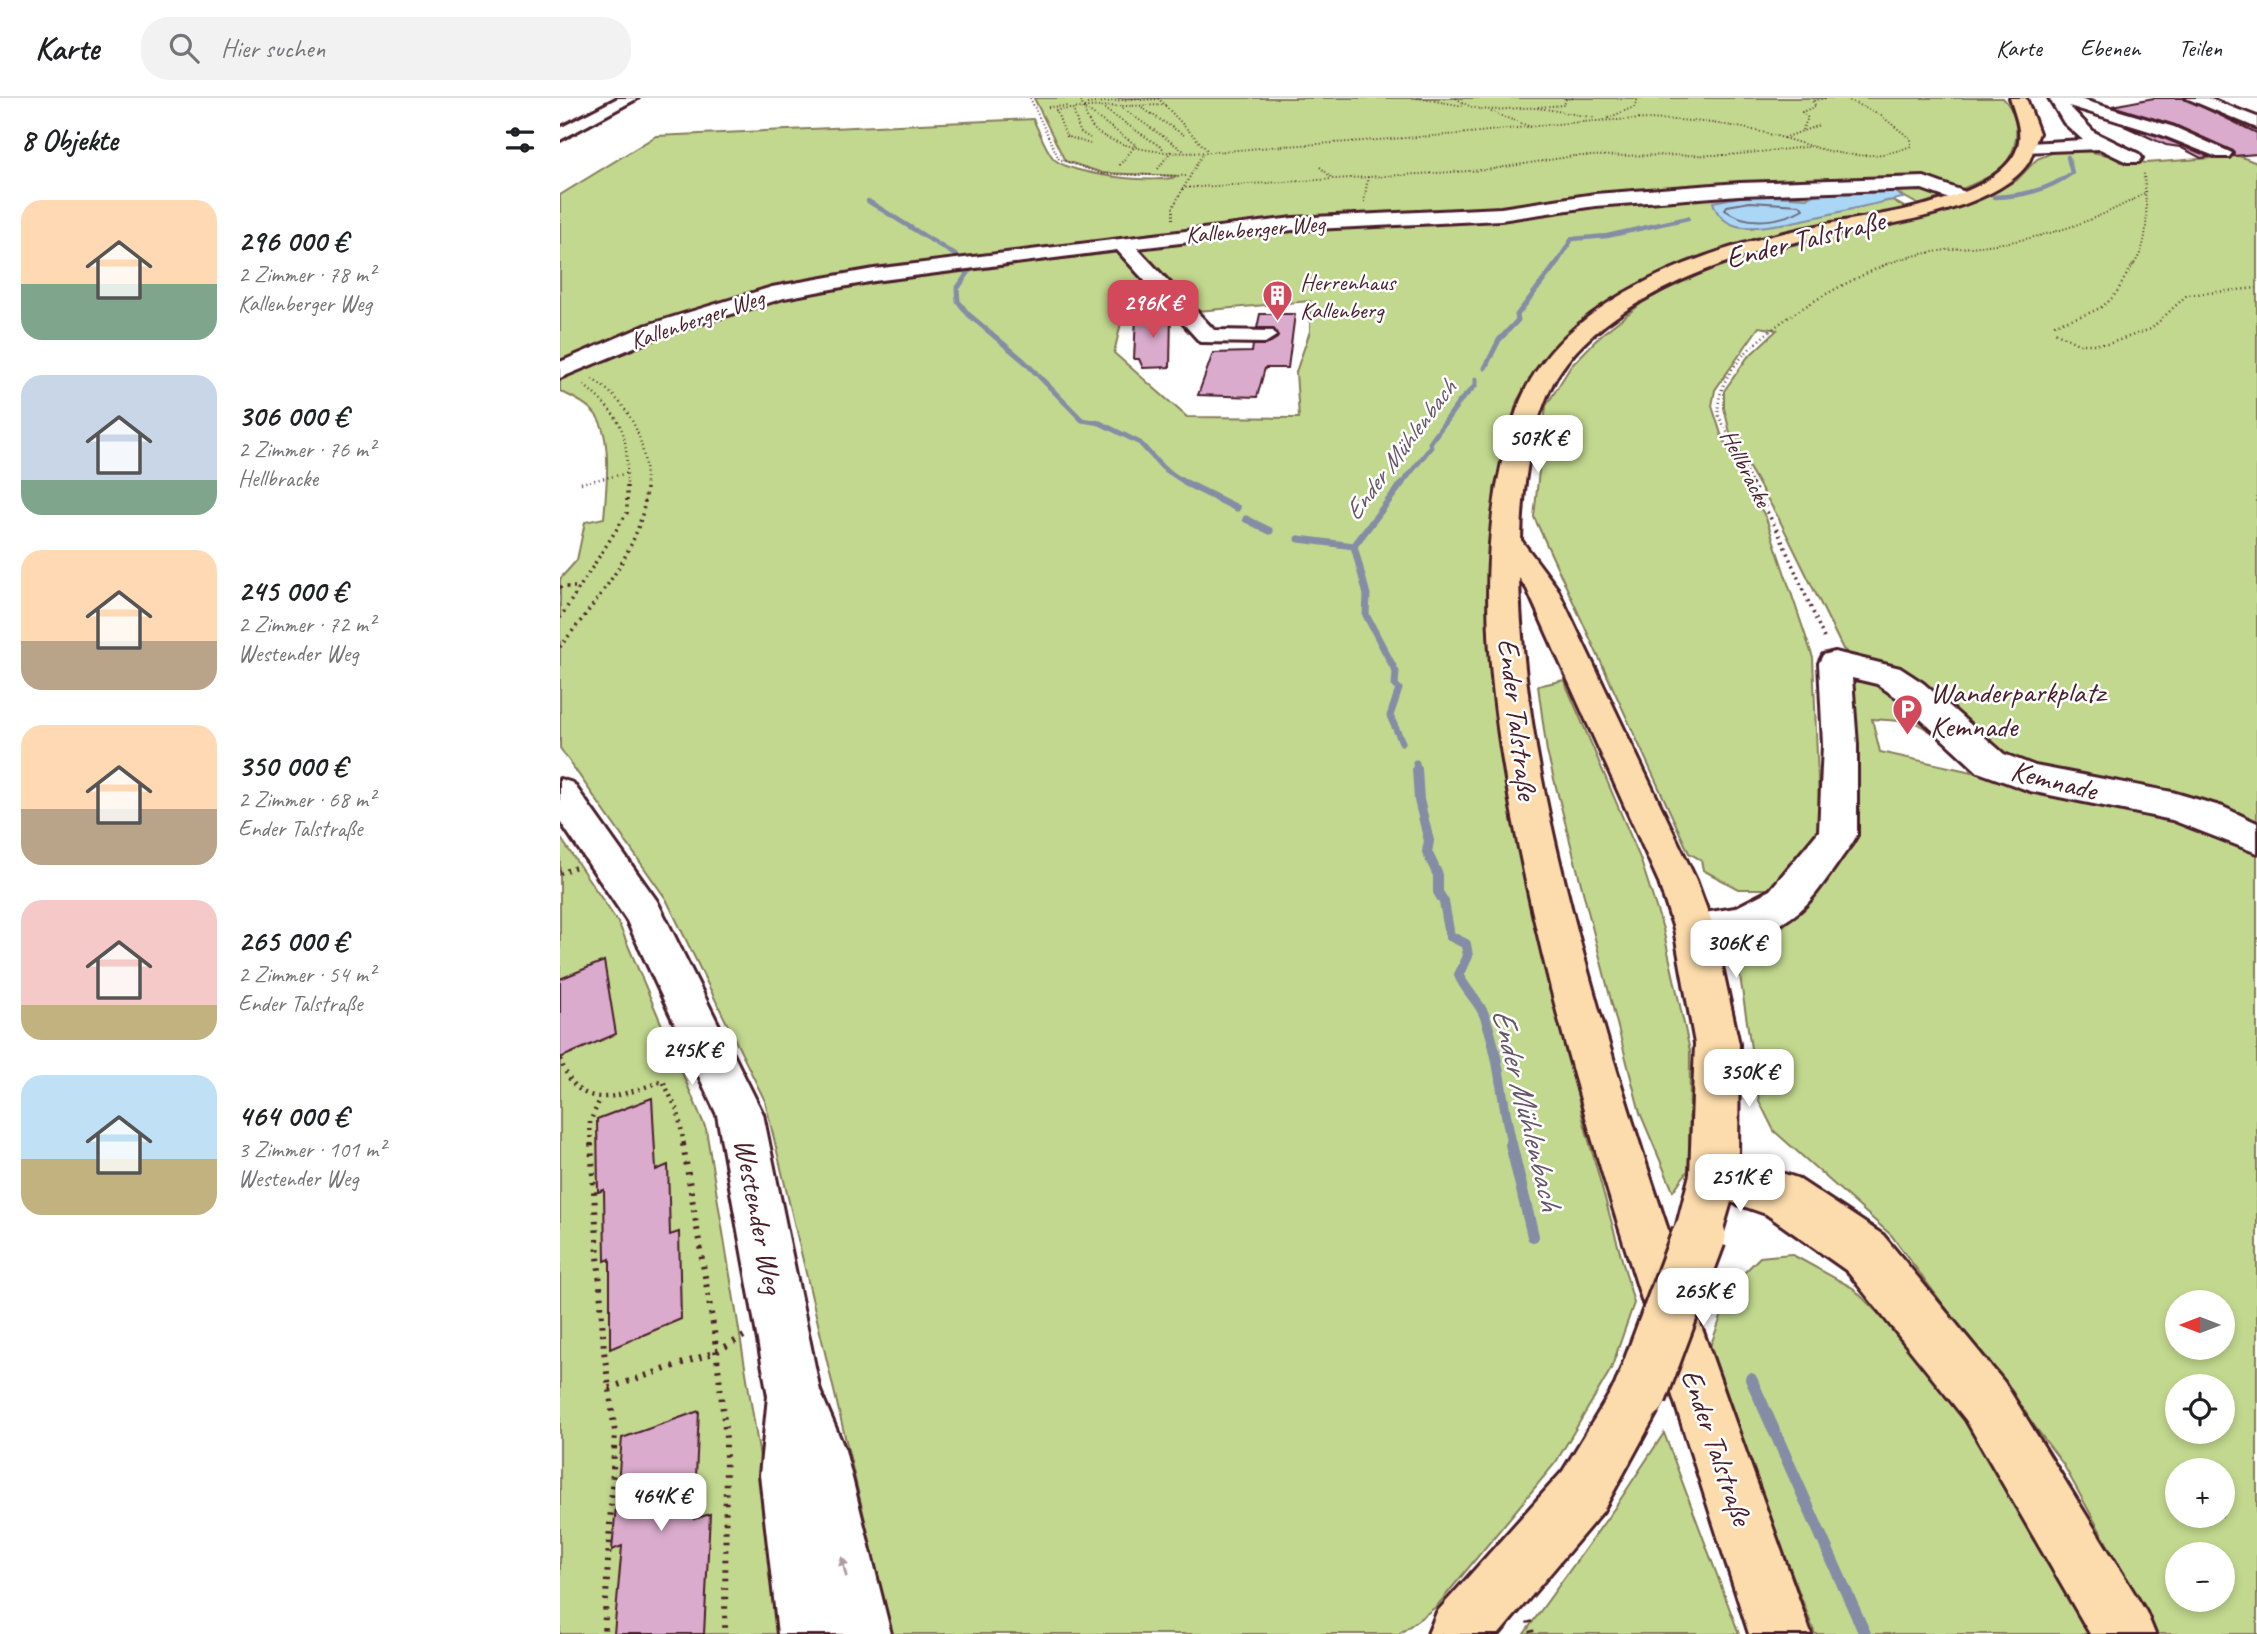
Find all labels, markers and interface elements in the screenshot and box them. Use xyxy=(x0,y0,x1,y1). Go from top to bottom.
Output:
search box xyxy=(141,17,631,80)
text: Karte xyxy=(35,27,99,69)
icon: search xyxy=(165,29,203,67)
text: Hier suchen xyxy=(221,32,325,65)
text: Karte xyxy=(1996,33,2042,63)
text: Ebenen xyxy=(2080,33,2140,63)
text: Teilen xyxy=(2178,33,2222,63)
text: 8 Objekte xyxy=(21,121,118,159)
icon: filters xyxy=(501,121,539,159)
street label: Ender Talstraße xyxy=(1722,200,1891,277)
street label: Kallenberger Weg xyxy=(1184,208,1328,250)
text: 296 000 € xyxy=(238,222,347,260)
icon: home xyxy=(77,228,161,312)
text: 2 Zimmer · 78 m² xyxy=(238,260,375,289)
place label: Herrenhaus Kallenberg xyxy=(1300,267,1397,325)
building icon: Herrenhaus Kallenberg xyxy=(1260,279,1294,323)
pin: 296K € xyxy=(1096,280,1210,340)
street label: Kallenberger Weg xyxy=(626,281,770,356)
text: 296K € xyxy=(1124,288,1182,317)
text: Kallenberger Weg xyxy=(238,289,372,318)
water label: Ender Mühlenbach xyxy=(1336,371,1465,527)
text: 306 000 € xyxy=(238,397,348,435)
icon: home xyxy=(77,403,161,487)
pin: 507K € xyxy=(1481,416,1595,475)
text: 507K € xyxy=(1509,423,1567,452)
street label: Hellbracke xyxy=(1714,424,1779,514)
text: 2 Zimmer · 76 m² xyxy=(238,435,375,464)
text: Hellbracke xyxy=(238,464,318,493)
text: 245 000 € xyxy=(238,572,347,610)
icon: home xyxy=(77,578,161,662)
text: 2 Zimmer · 72 m² xyxy=(238,610,375,639)
street label: Ender Talstraße xyxy=(1489,636,1547,804)
text: Westender Weg xyxy=(238,639,358,668)
place label: Wanderparkplatz Kemnade xyxy=(1930,673,2108,745)
parking icon: Wanderparkplatz Kemnade xyxy=(1890,692,1924,736)
text: 350 000 € xyxy=(238,747,347,785)
street label: Kemnade xyxy=(2007,751,2103,810)
icon: home xyxy=(77,753,161,837)
text: 2 Zimmer · 68 m² xyxy=(238,785,375,814)
text: Ender Talstraße xyxy=(238,814,362,843)
pin: 306K € xyxy=(1679,920,1793,980)
text: 265 000 € xyxy=(238,922,347,960)
icon: home xyxy=(77,928,161,1012)
text: 306K € xyxy=(1706,928,1766,957)
text: 2 Zimmer · 54 m² xyxy=(238,960,375,989)
text: Ender Talstraße xyxy=(238,989,362,1018)
water label: Ender Mühlenbach xyxy=(1482,1004,1572,1216)
pin: 245K € xyxy=(635,1028,749,1087)
text: 245K € xyxy=(663,1035,721,1064)
pin: 350K € xyxy=(1692,1049,1806,1109)
text: 350K € xyxy=(1720,1057,1778,1086)
text: 464 000 € xyxy=(238,1097,348,1135)
icon: home xyxy=(77,1103,161,1187)
text: 3 Zimmer · 101 m² xyxy=(238,1135,385,1164)
street label: Westender Weg xyxy=(725,1135,793,1299)
pin: 251K € xyxy=(1683,1154,1797,1214)
text: 251K € xyxy=(1711,1162,1769,1191)
text: Westender Weg xyxy=(238,1164,358,1193)
pin: 265K € xyxy=(1646,1268,1760,1328)
text: 265K € xyxy=(1674,1276,1732,1305)
north arrow xyxy=(2165,1290,2235,1360)
map controls xyxy=(2165,1290,2235,1612)
street label: Ender Talstraße xyxy=(1673,1364,1762,1532)
button: locate xyxy=(2165,1374,2235,1444)
button: + xyxy=(2165,1458,2235,1528)
pin: 464K € xyxy=(604,1474,718,1533)
text: 464K € xyxy=(631,1481,691,1510)
button: − xyxy=(2165,1542,2235,1612)
one-way arrow xyxy=(839,1556,850,1578)

